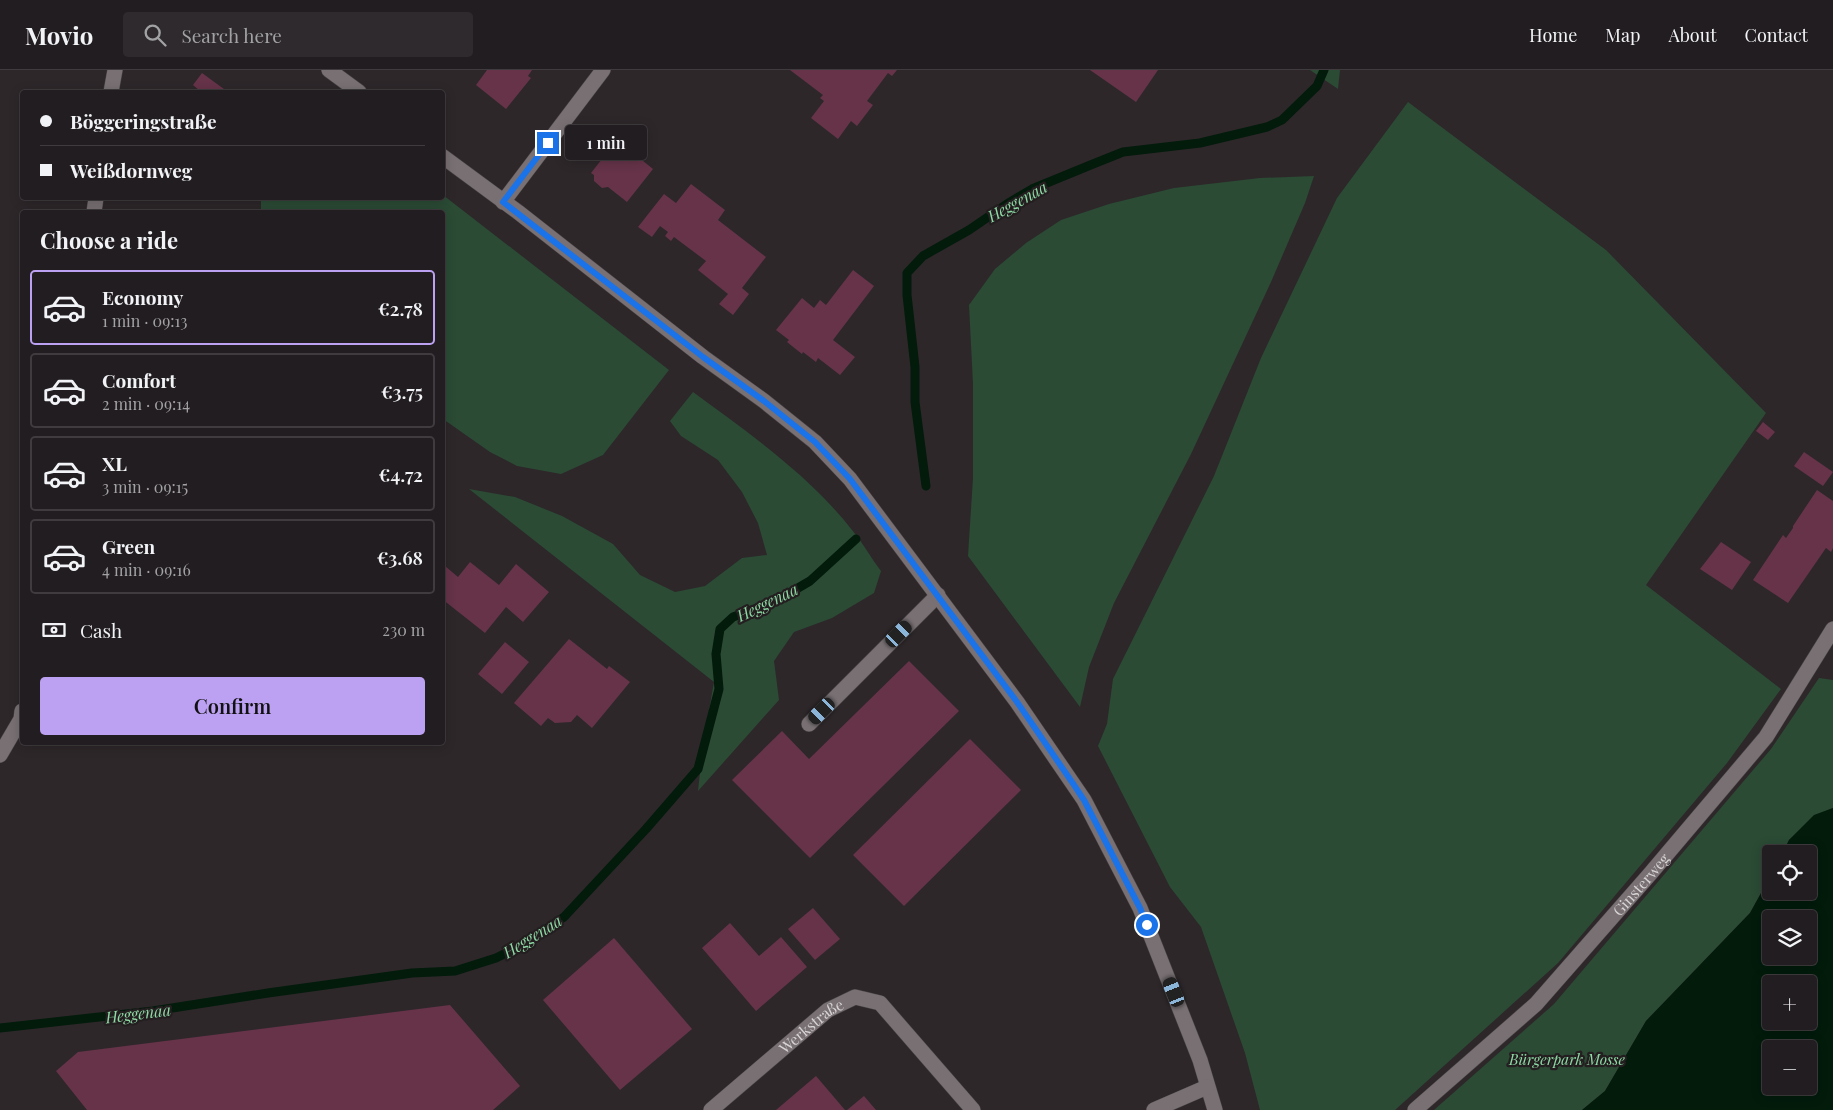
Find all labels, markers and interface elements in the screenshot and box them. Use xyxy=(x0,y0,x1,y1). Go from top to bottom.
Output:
search box xyxy=(123,12,473,57)
text: Movio xyxy=(25,19,93,51)
icon: search xyxy=(141,21,169,49)
text: Search here xyxy=(181,22,282,48)
text: Home xyxy=(1529,23,1577,47)
text: Map xyxy=(1605,23,1640,47)
text: About xyxy=(1668,23,1717,47)
text: Contact xyxy=(1745,23,1808,47)
text: Böggeringstraße xyxy=(70,108,217,134)
callout: 1 min xyxy=(566,126,648,160)
route end xyxy=(537,132,559,154)
text: 1 min xyxy=(587,132,625,153)
text: Weißdornweg xyxy=(70,157,192,183)
water label: Heggenaa xyxy=(982,176,1051,227)
text: Choose a ride xyxy=(40,225,178,255)
text: Economy xyxy=(102,284,183,310)
icon: car xyxy=(42,285,87,330)
text: €2.78 xyxy=(378,295,423,321)
text: 1 min · 09:13 xyxy=(102,310,187,331)
text: Comfort xyxy=(102,367,176,393)
icon: car xyxy=(42,368,87,413)
text: €3.75 xyxy=(381,378,423,404)
text: 2 min · 09:14 xyxy=(102,393,190,414)
text: XL xyxy=(102,450,127,476)
icon: car xyxy=(42,451,87,496)
text: €4.72 xyxy=(379,461,423,487)
text: 3 min · 09:15 xyxy=(102,476,188,497)
text: Green xyxy=(102,533,155,559)
icon: car xyxy=(42,534,87,579)
text: €3.68 xyxy=(377,544,423,570)
text: 4 min · 09:16 xyxy=(102,559,191,580)
water label: Heggenaa xyxy=(732,578,801,626)
icon: cash xyxy=(40,616,68,644)
text: Cash xyxy=(80,617,122,643)
car xyxy=(883,618,914,650)
text: 230 m xyxy=(382,619,425,640)
button: Confirm xyxy=(40,677,425,735)
car xyxy=(806,695,837,727)
map controls xyxy=(1762,845,1817,1095)
button: locate xyxy=(1762,845,1817,900)
street label: Ginsterweg xyxy=(1608,849,1674,920)
water label: Heggenaa xyxy=(498,910,565,963)
button: layers xyxy=(1762,910,1817,965)
route start xyxy=(1136,914,1158,936)
car xyxy=(1161,975,1186,1009)
button: + xyxy=(1762,975,1817,1030)
street label: Werkstraße xyxy=(774,994,847,1058)
water label: Heggenaa xyxy=(103,999,172,1028)
button: − xyxy=(1762,1040,1817,1095)
park label: Bürgerpark Mosse xyxy=(1508,1049,1625,1069)

